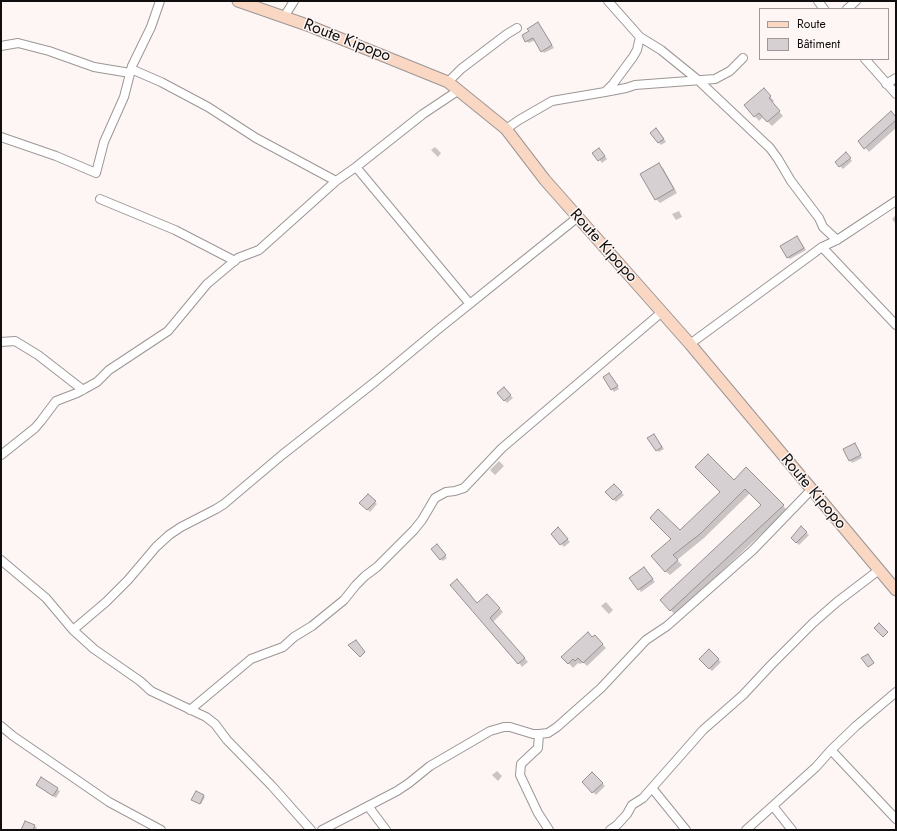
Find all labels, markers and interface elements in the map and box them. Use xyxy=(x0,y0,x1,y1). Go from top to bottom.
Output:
legend xyxy=(759,8,889,60)
text: Route xyxy=(797,15,826,33)
street label: Route Kipopo xyxy=(301,16,393,66)
text: Bâtiment xyxy=(797,35,840,53)
street label: Route Kipopo xyxy=(565,205,641,287)
street label: Route Kipopo xyxy=(776,451,850,533)

